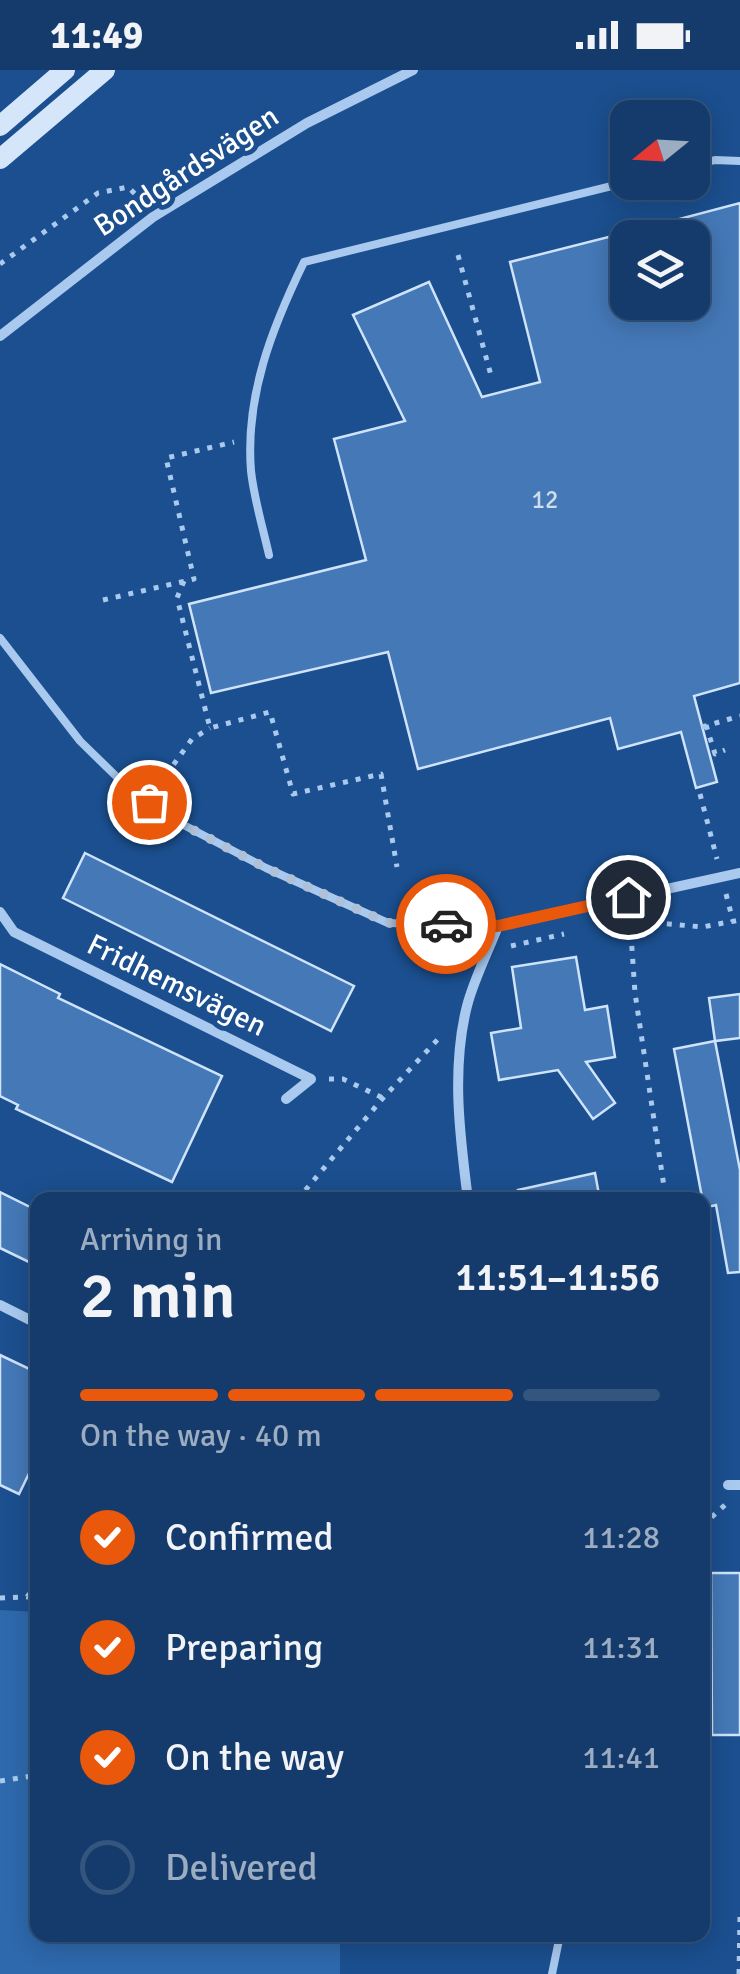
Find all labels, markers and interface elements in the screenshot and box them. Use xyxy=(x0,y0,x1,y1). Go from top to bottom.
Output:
text: 11:49 xyxy=(50,12,143,59)
street label: Bondgårdsvägen xyxy=(87,98,286,245)
north arrow xyxy=(610,100,710,200)
map controls xyxy=(610,100,710,320)
button: layers xyxy=(610,220,710,320)
house number: 12 xyxy=(531,484,559,515)
pin xyxy=(107,760,192,845)
icon: bag xyxy=(122,775,177,830)
pin xyxy=(586,855,671,940)
icon: home xyxy=(601,870,656,925)
courier xyxy=(396,874,496,974)
icon: car xyxy=(419,897,474,952)
street label: Fridhemsvägen xyxy=(81,926,272,1045)
text: Arriving in xyxy=(80,1220,222,1259)
text: 11:51–11:56 xyxy=(455,1254,660,1301)
text: 2 min xyxy=(80,1256,236,1336)
text: On the way · 40 m xyxy=(80,1416,322,1455)
icon: check xyxy=(80,1510,135,1565)
text: Confirmed xyxy=(165,1514,334,1561)
text: 11:28 xyxy=(582,1518,660,1557)
icon: check xyxy=(80,1620,135,1675)
text: Preparing xyxy=(165,1624,323,1671)
text: 11:31 xyxy=(582,1628,660,1667)
icon: check xyxy=(80,1730,135,1785)
text: On the way xyxy=(165,1734,344,1781)
text: 11:41 xyxy=(582,1738,660,1777)
text: Delivered xyxy=(165,1844,318,1891)

